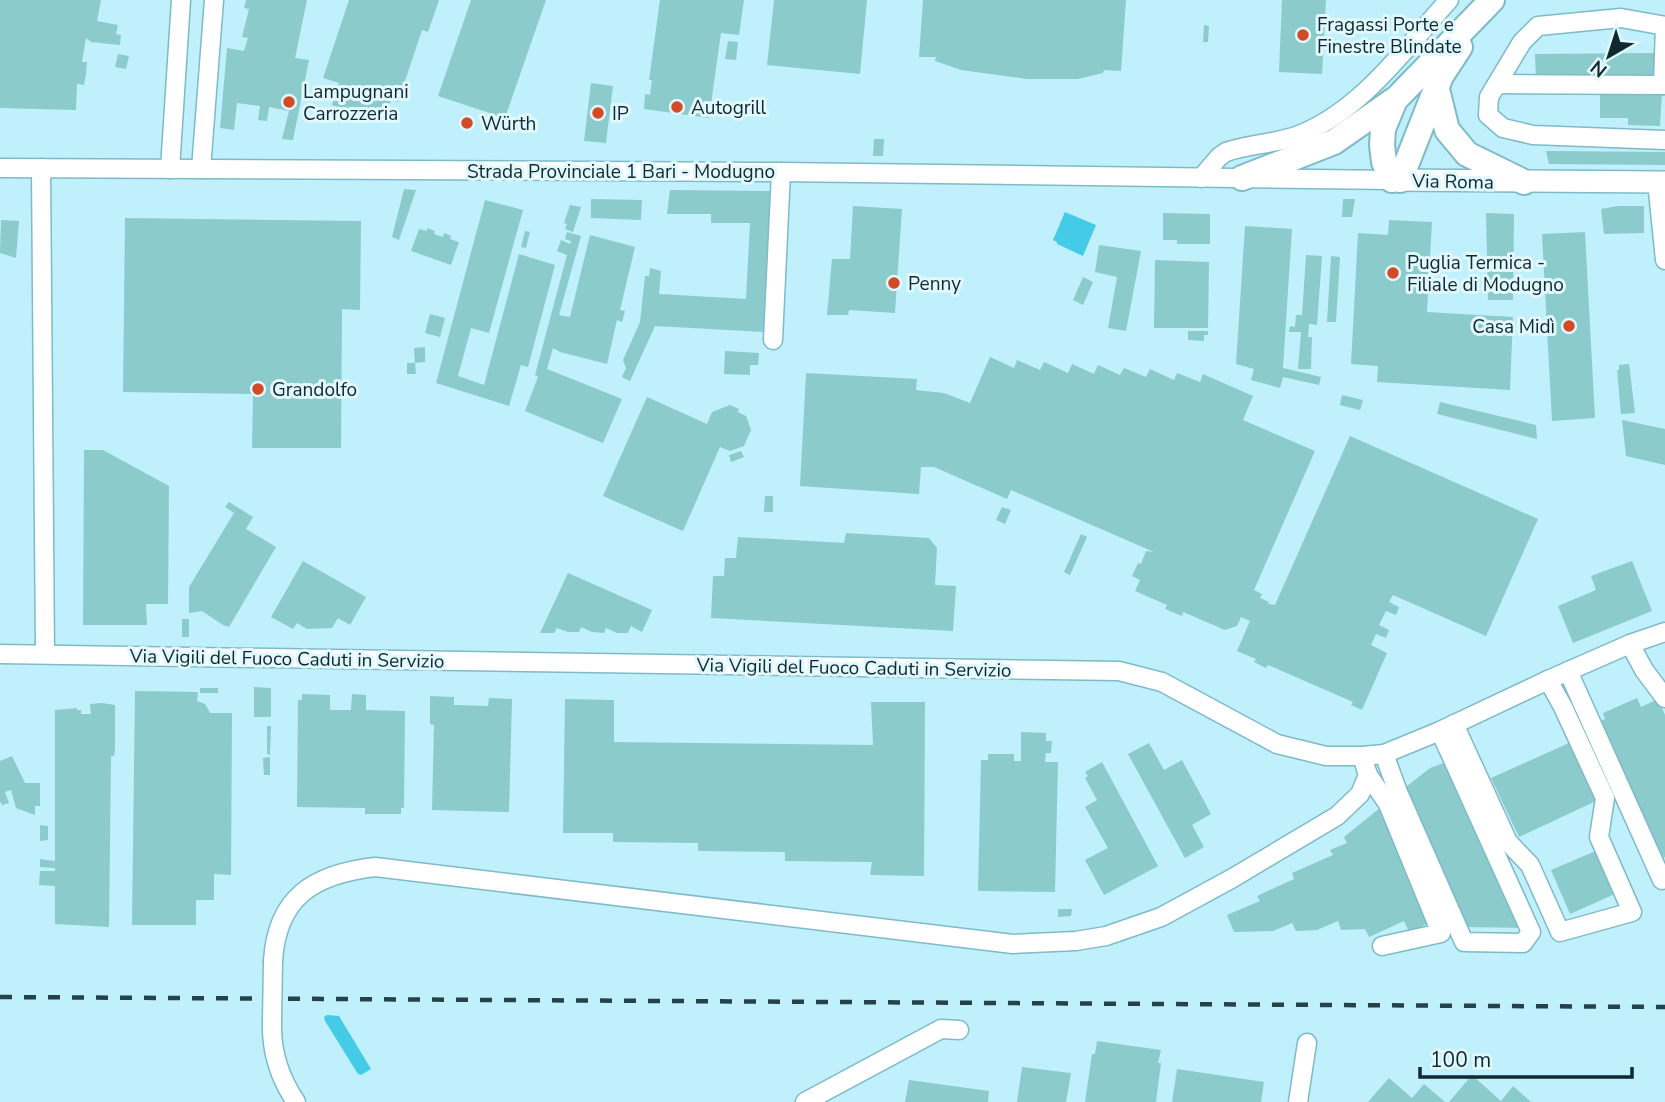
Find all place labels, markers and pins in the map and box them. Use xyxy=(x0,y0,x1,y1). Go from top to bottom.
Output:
place label: Fragassi Porte e Finestre Blindate xyxy=(1317,12,1462,60)
marker: Fragassi Porte e Finestre Blindate xyxy=(1295,27,1311,43)
place label: Lampugnani Carrozzeria xyxy=(303,79,409,127)
marker: Lampugnani Carrozzeria xyxy=(281,94,297,110)
place label: Autogrill xyxy=(691,95,767,121)
marker: Autogrill xyxy=(669,99,685,115)
place label: IP xyxy=(612,101,629,127)
marker: IP xyxy=(590,105,606,121)
place label: Würth xyxy=(481,111,536,137)
marker: Würth xyxy=(459,115,475,131)
place label: Puglia Termica - Filiale di Modugno xyxy=(1407,250,1564,298)
marker: Puglia Termica - Filiale di Modugno xyxy=(1385,265,1401,281)
place label: Penny xyxy=(908,271,961,297)
marker: Penny xyxy=(886,275,902,291)
place label: Casa Midì xyxy=(1472,314,1555,340)
marker: Casa Midì xyxy=(1561,318,1577,334)
place label: Grandolfo xyxy=(272,377,357,403)
marker: Grandolfo xyxy=(250,381,266,397)

